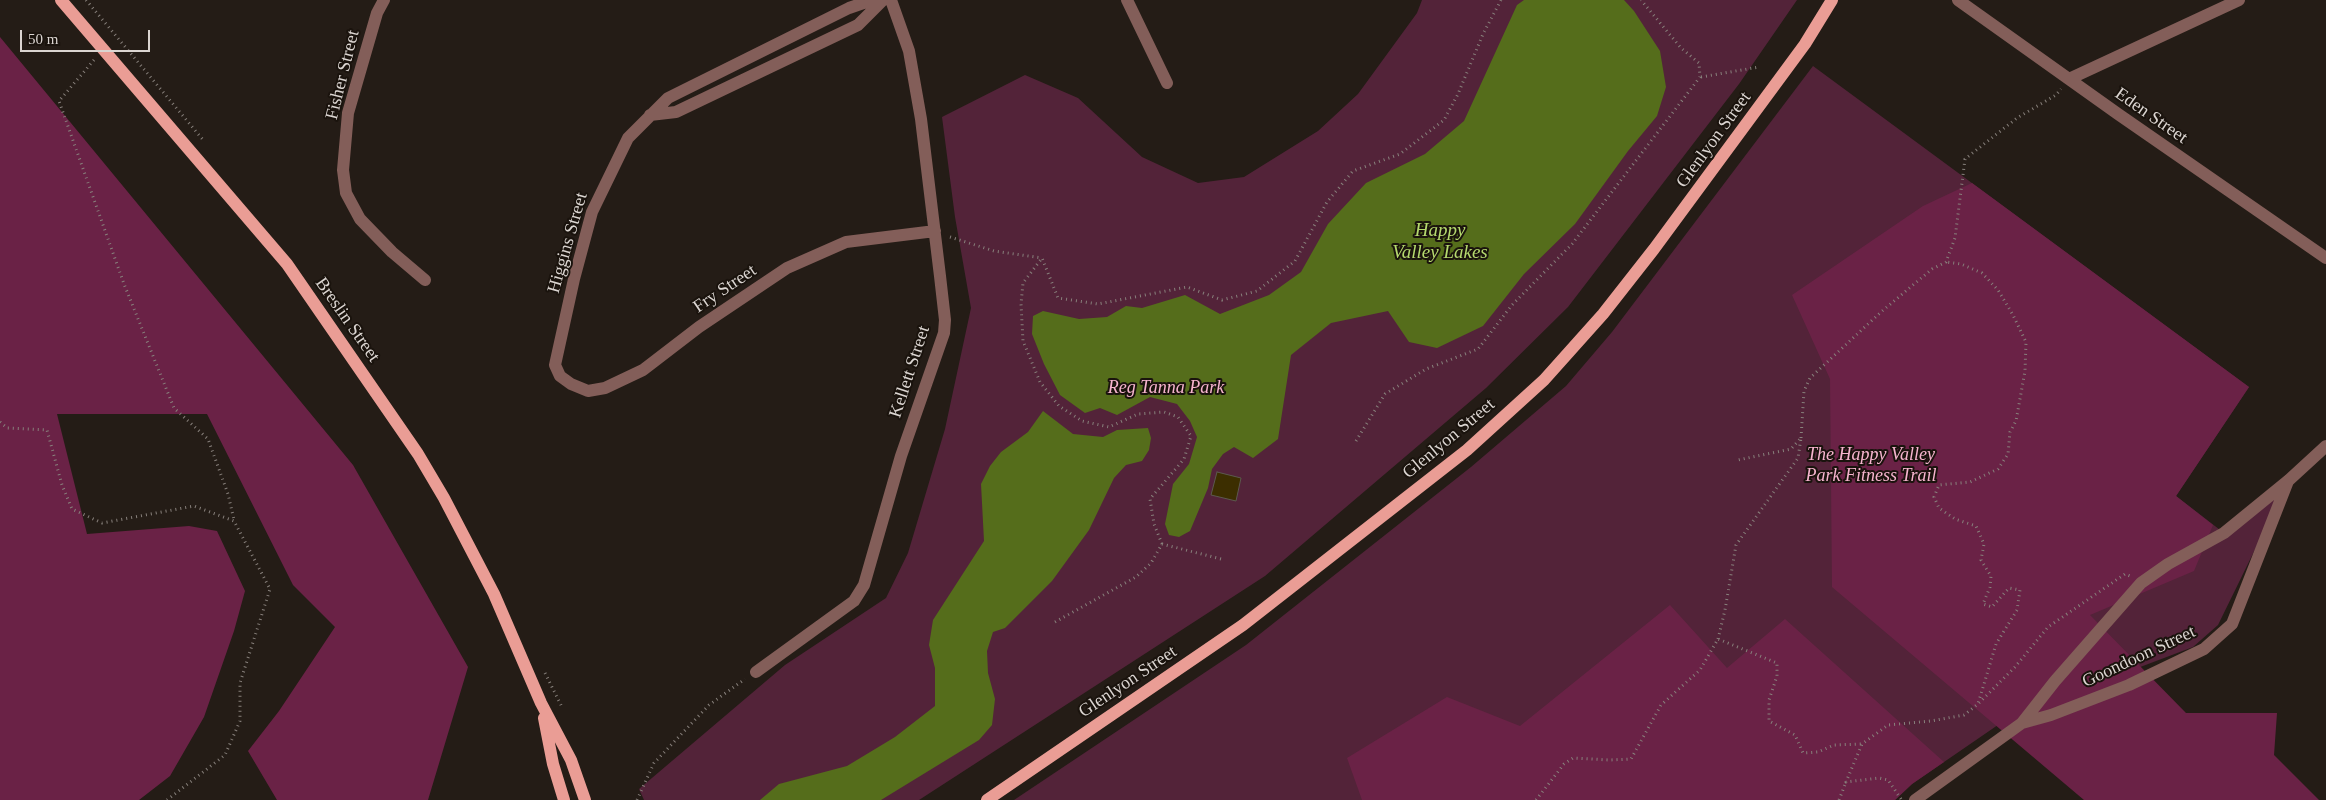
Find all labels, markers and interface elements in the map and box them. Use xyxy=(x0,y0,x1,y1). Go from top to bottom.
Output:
scale bar xyxy=(22,20,152,52)
street label: Fisher Street xyxy=(321,28,365,122)
text: 50 m xyxy=(28,31,58,47)
street label: Eden Street xyxy=(2111,83,2191,149)
street label: Glenlyon Street xyxy=(1672,88,1756,192)
street label: Higgins Street xyxy=(543,190,593,296)
water label: Happy Valley Lakes xyxy=(1392,220,1488,264)
street label: Fry Street xyxy=(689,260,761,318)
street label: Breslin Street xyxy=(310,273,384,367)
street label: Kellett Street xyxy=(885,323,935,421)
park label: Reg Tanna Park xyxy=(1108,377,1224,399)
street label: Glenlyon Street xyxy=(1399,394,1499,484)
park label: The Happy Valley Park Fitness Trail xyxy=(1805,444,1937,486)
street label: Goondoon Street xyxy=(2079,621,2199,693)
street label: Glenlyon Street xyxy=(1075,641,1181,723)

